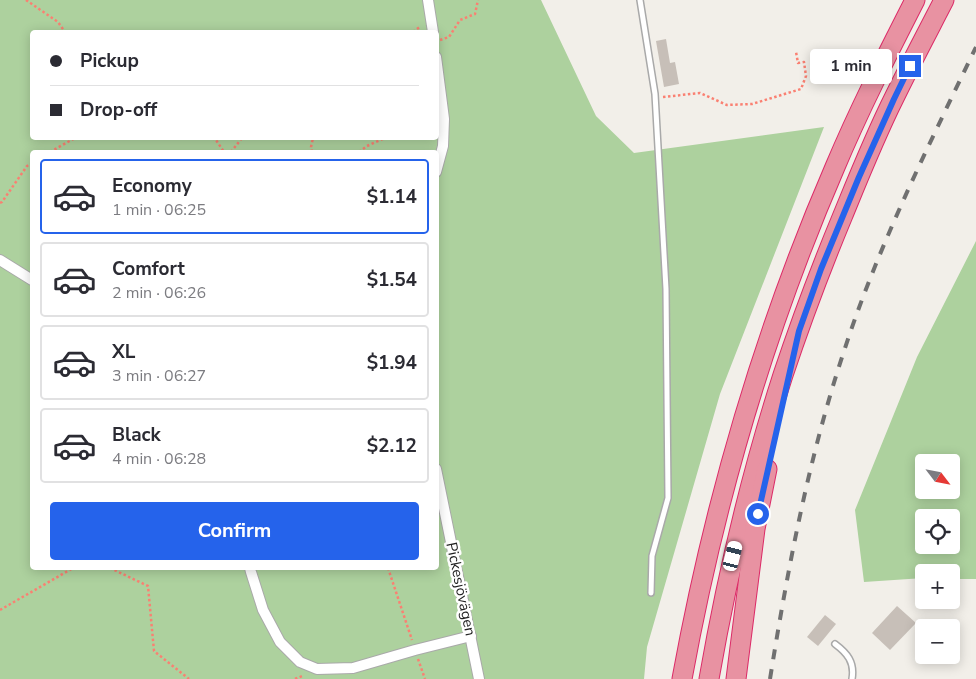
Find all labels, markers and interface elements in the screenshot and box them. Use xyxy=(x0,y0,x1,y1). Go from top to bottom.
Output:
text: Pickup xyxy=(80,48,139,74)
callout: 1 min xyxy=(810,48,892,84)
text: 1 min xyxy=(830,55,872,77)
route end xyxy=(899,55,921,77)
text: Drop-off xyxy=(80,97,157,123)
text: Economy xyxy=(112,173,192,199)
icon: car xyxy=(52,174,97,219)
text: $1.14 xyxy=(367,184,417,210)
text: 1 min · 06:25 xyxy=(112,199,206,221)
text: Comfort xyxy=(112,256,185,282)
icon: car xyxy=(52,257,97,302)
text: $1.54 xyxy=(367,267,417,293)
text: 2 min · 06:26 xyxy=(112,282,206,304)
text: XL xyxy=(112,339,135,365)
icon: car xyxy=(52,340,97,385)
text: $1.94 xyxy=(367,350,417,376)
text: 3 min · 06:27 xyxy=(112,365,206,387)
text: Black xyxy=(112,422,161,448)
icon: car xyxy=(52,423,97,468)
text: $2.12 xyxy=(367,433,417,459)
text: 4 min · 06:28 xyxy=(112,448,206,470)
north arrow xyxy=(915,454,960,499)
map controls xyxy=(915,454,960,664)
button: Confirm xyxy=(50,502,419,560)
route start xyxy=(747,503,769,525)
button: locate xyxy=(915,509,960,554)
street label: Pickesjövägen xyxy=(441,540,481,638)
car xyxy=(722,540,743,572)
button: + xyxy=(915,564,960,609)
button: − xyxy=(915,619,960,664)

